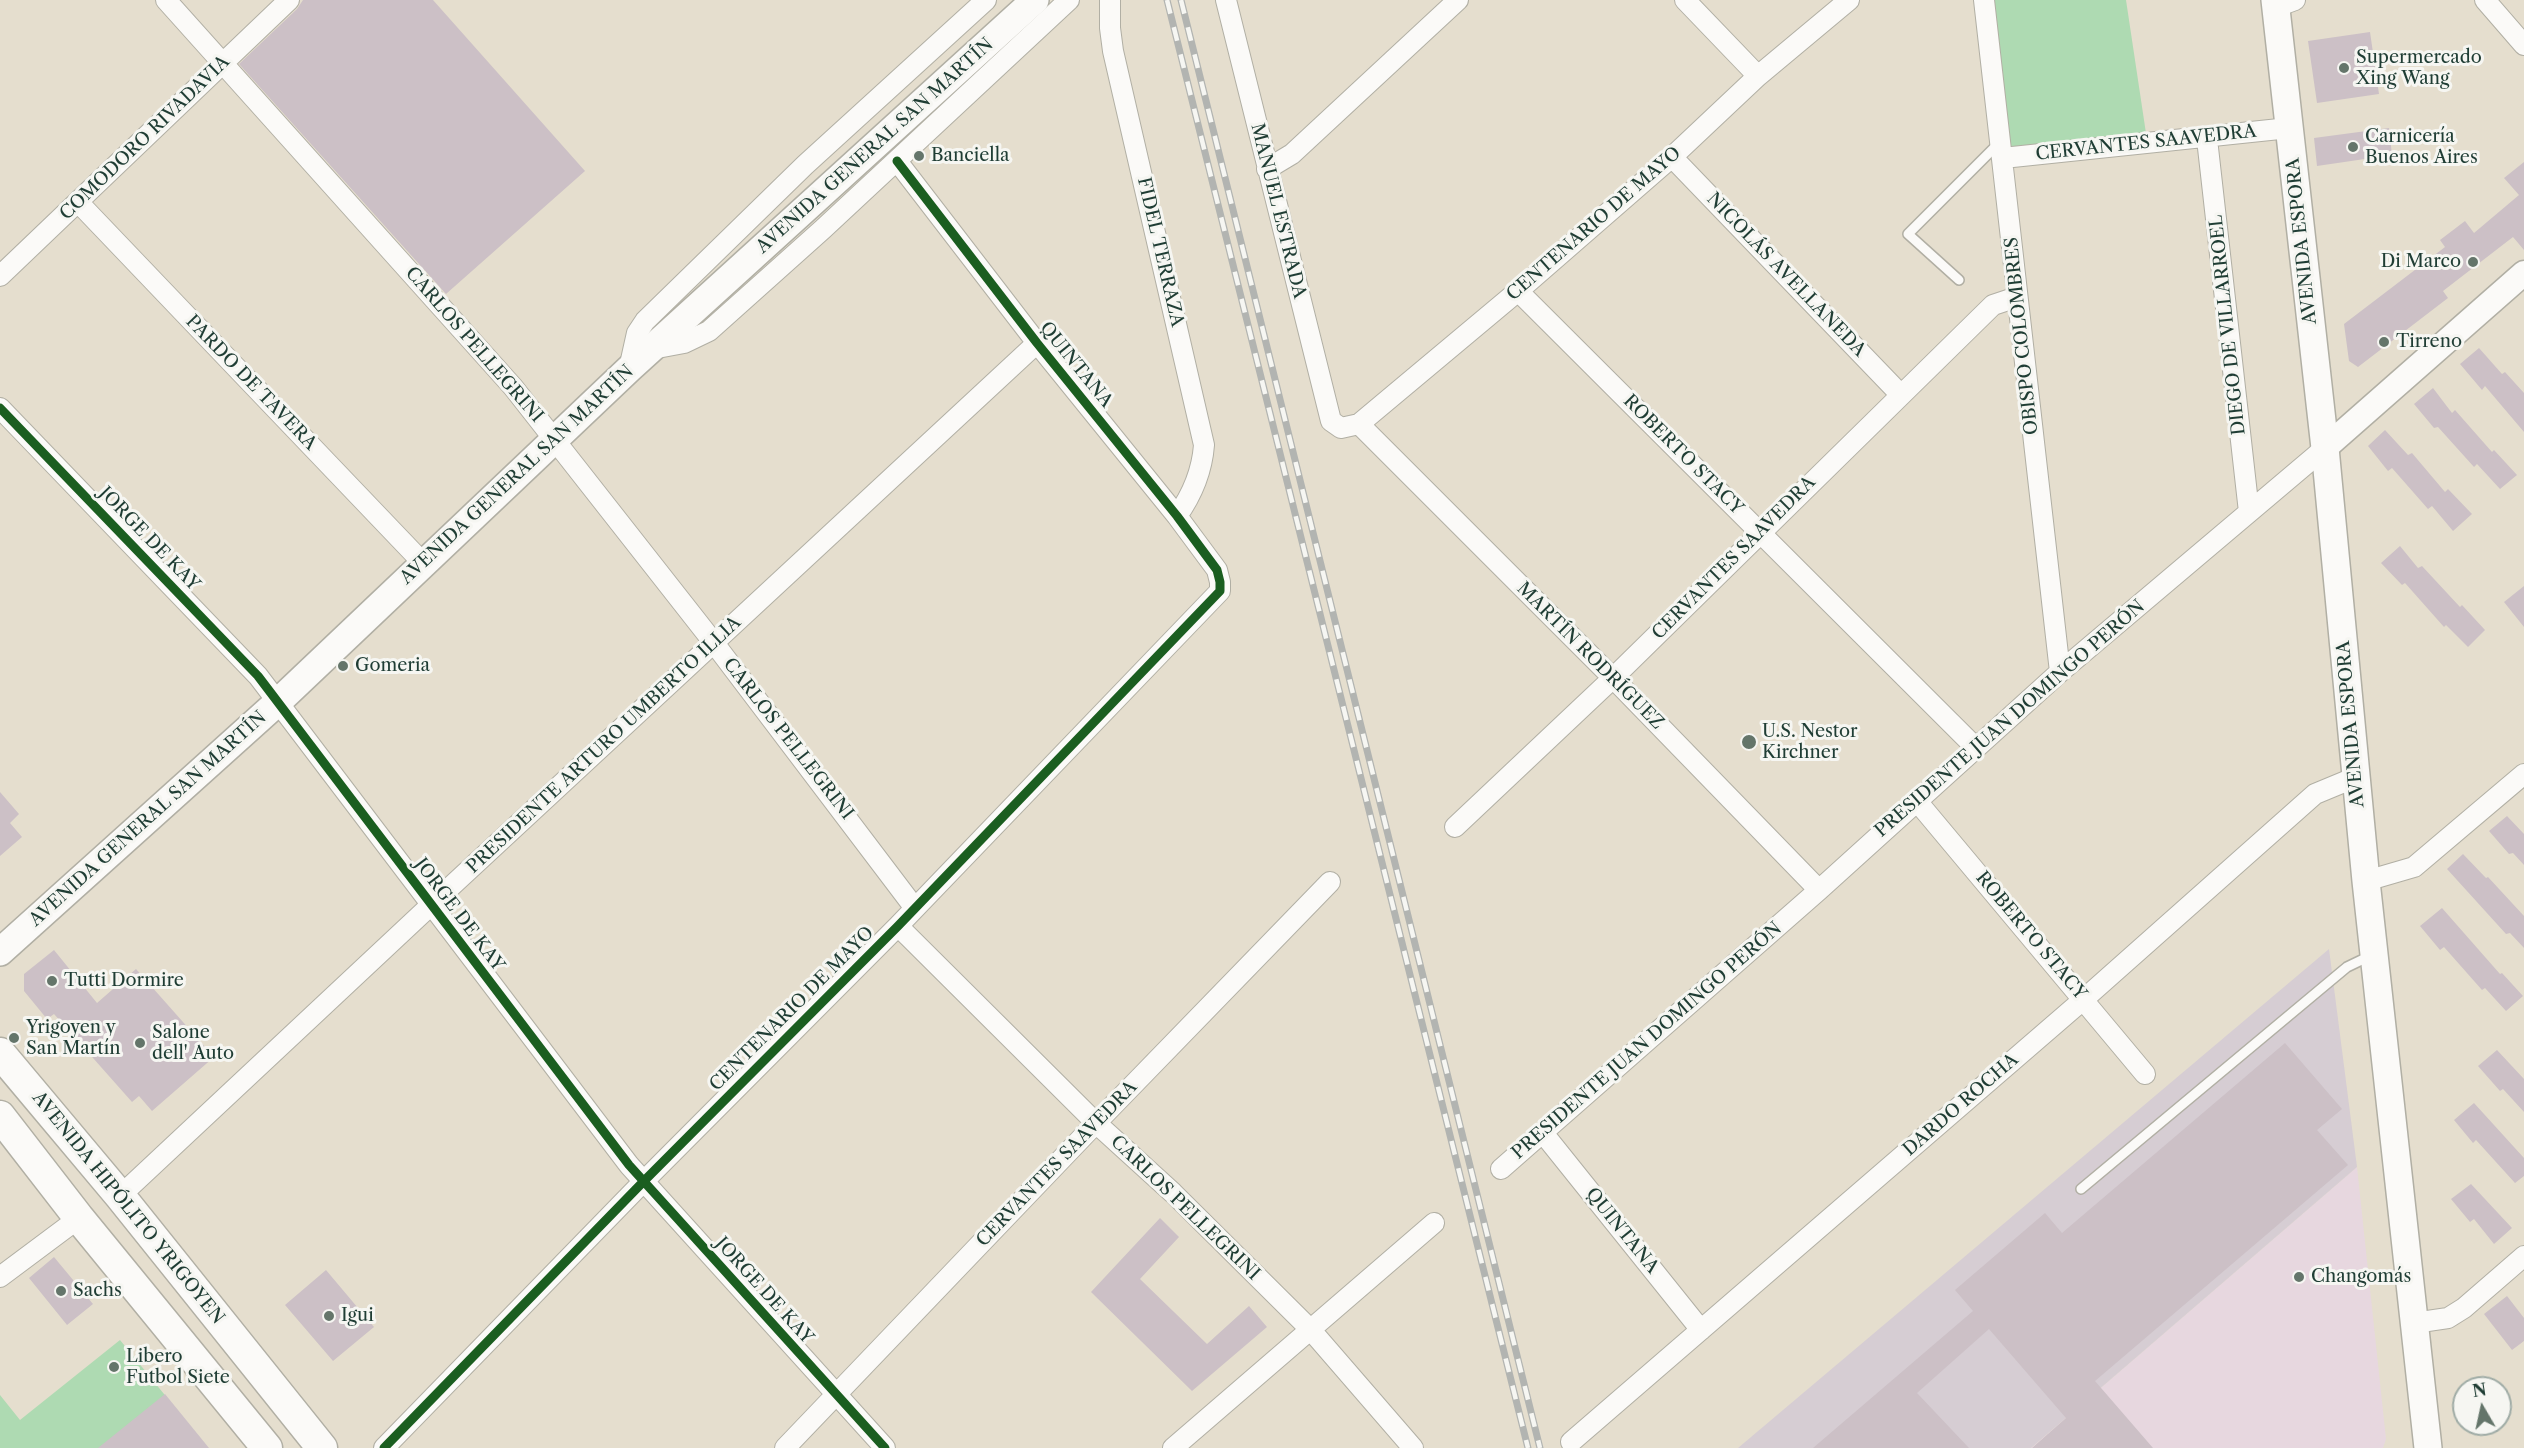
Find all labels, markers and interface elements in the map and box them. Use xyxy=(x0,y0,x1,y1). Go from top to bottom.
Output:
street label: AVENIDA GENERAL SAN MARTÍN xyxy=(752,34,998,258)
place label: Supermercado Xing Wang xyxy=(2356,47,2482,90)
street label: COMODORO RIVADAVIA xyxy=(56,51,234,225)
marker: Supermercado Xing Wang xyxy=(2337,61,2351,75)
street label: MANUEL ESTRADA xyxy=(1246,121,1310,301)
street label: CERVANTES SAAVEDRA xyxy=(2034,121,2258,165)
place label: Carnicería Buenos Aires xyxy=(2365,126,2478,168)
marker: Carnicería Buenos Aires xyxy=(2346,140,2360,154)
street label: CENTENARIO DE MAYO xyxy=(1503,143,1685,305)
place label: Banciella xyxy=(931,145,1010,167)
marker: Banciella xyxy=(912,149,926,163)
street label: AVENIDA ESPORA xyxy=(2283,157,2321,325)
street label: FIDEL TERRAZA xyxy=(1132,175,1188,329)
street label: NICOLÁS AVELLANEDA xyxy=(1702,188,1870,362)
street label: DIEGO DE VILLARROEL xyxy=(2206,214,2250,436)
street label: OBISPO COLOMBRES xyxy=(2001,236,2043,436)
place label: Di Marco xyxy=(2381,251,2461,273)
marker: Di Marco xyxy=(2466,255,2480,269)
street label: CARLOS PELLEGRINI xyxy=(401,263,547,427)
street label: PARDO DE TAVERA xyxy=(181,311,321,455)
street label: QUINTANA xyxy=(1035,318,1117,412)
place label: Tirreno xyxy=(2396,331,2462,353)
marker: Tirreno xyxy=(2377,335,2391,349)
street label: AVENIDA GENERAL SAN MARTÍN xyxy=(396,361,638,589)
street label: ROBERTO STACY xyxy=(1618,390,1748,520)
street label: CERVANTES SAAVEDRA xyxy=(1648,472,1820,644)
street label: JORGE DE KAY xyxy=(94,483,204,595)
street label: MARTÍN RODRÍGUEZ xyxy=(1512,578,1668,734)
street label: PRESIDENTE JUAN DOMINGO PERÓN xyxy=(1871,596,2149,842)
street label: PRESIDENTE ARTURO UMBERTO ILLIA xyxy=(462,612,746,878)
street label: AVENIDA ESPORA xyxy=(2333,640,2369,808)
street label: CARLOS PELLEGRINI xyxy=(718,654,858,824)
place label: Gomeria xyxy=(355,655,430,677)
marker: Gomeria xyxy=(336,659,350,673)
street label: AVENIDA GENERAL SAN MARTÍN xyxy=(25,707,271,931)
place label: U.S. Nestor Kirchner xyxy=(1762,721,1858,764)
marker: U.S. Nestor Kirchner xyxy=(1740,733,1758,751)
street label: JORGE DE KAY xyxy=(409,854,509,976)
street label: ROBERTO STACY xyxy=(1971,867,2091,1005)
street label: PRESIDENTE JUAN DOMINGO PERÓN xyxy=(1508,918,1786,1164)
street label: CENTENARIO DE MAYO xyxy=(705,922,879,1096)
place label: Tutti Dormire xyxy=(64,970,184,992)
marker: Tutti Dormire xyxy=(45,974,59,988)
place label: Yrigoyen y San Martín xyxy=(26,1017,120,1060)
place label: Salone dell' Auto xyxy=(152,1022,234,1064)
marker: Yrigoyen y San Martín xyxy=(7,1031,21,1045)
marker: Salone dell' Auto xyxy=(133,1036,147,1050)
street label: DARDO ROCHA xyxy=(1899,1049,2023,1161)
street label: CERVANTES SAAVEDRA xyxy=(972,1077,1142,1251)
street label: AVENIDA HIPÓLITO YRIGOYEN xyxy=(27,1087,229,1329)
street label: CARLOS PELLEGRINI xyxy=(1106,1131,1264,1285)
street label: QUINTANA xyxy=(1581,1184,1663,1278)
street label: JORGE DE KAY xyxy=(710,1233,818,1349)
place label: Changomás xyxy=(2311,1266,2411,1288)
marker: Changomás xyxy=(2292,1270,2306,1284)
place label: Sachs xyxy=(73,1280,122,1302)
marker: Sachs xyxy=(54,1284,68,1298)
place label: Igui xyxy=(341,1305,374,1327)
marker: Igui xyxy=(322,1309,336,1323)
place label: Libero Futbol Siete xyxy=(126,1346,230,1388)
marker: Libero Futbol Siete xyxy=(107,1360,121,1374)
north arrow xyxy=(2452,1376,2512,1436)
text: N xyxy=(2471,1379,2488,1401)

